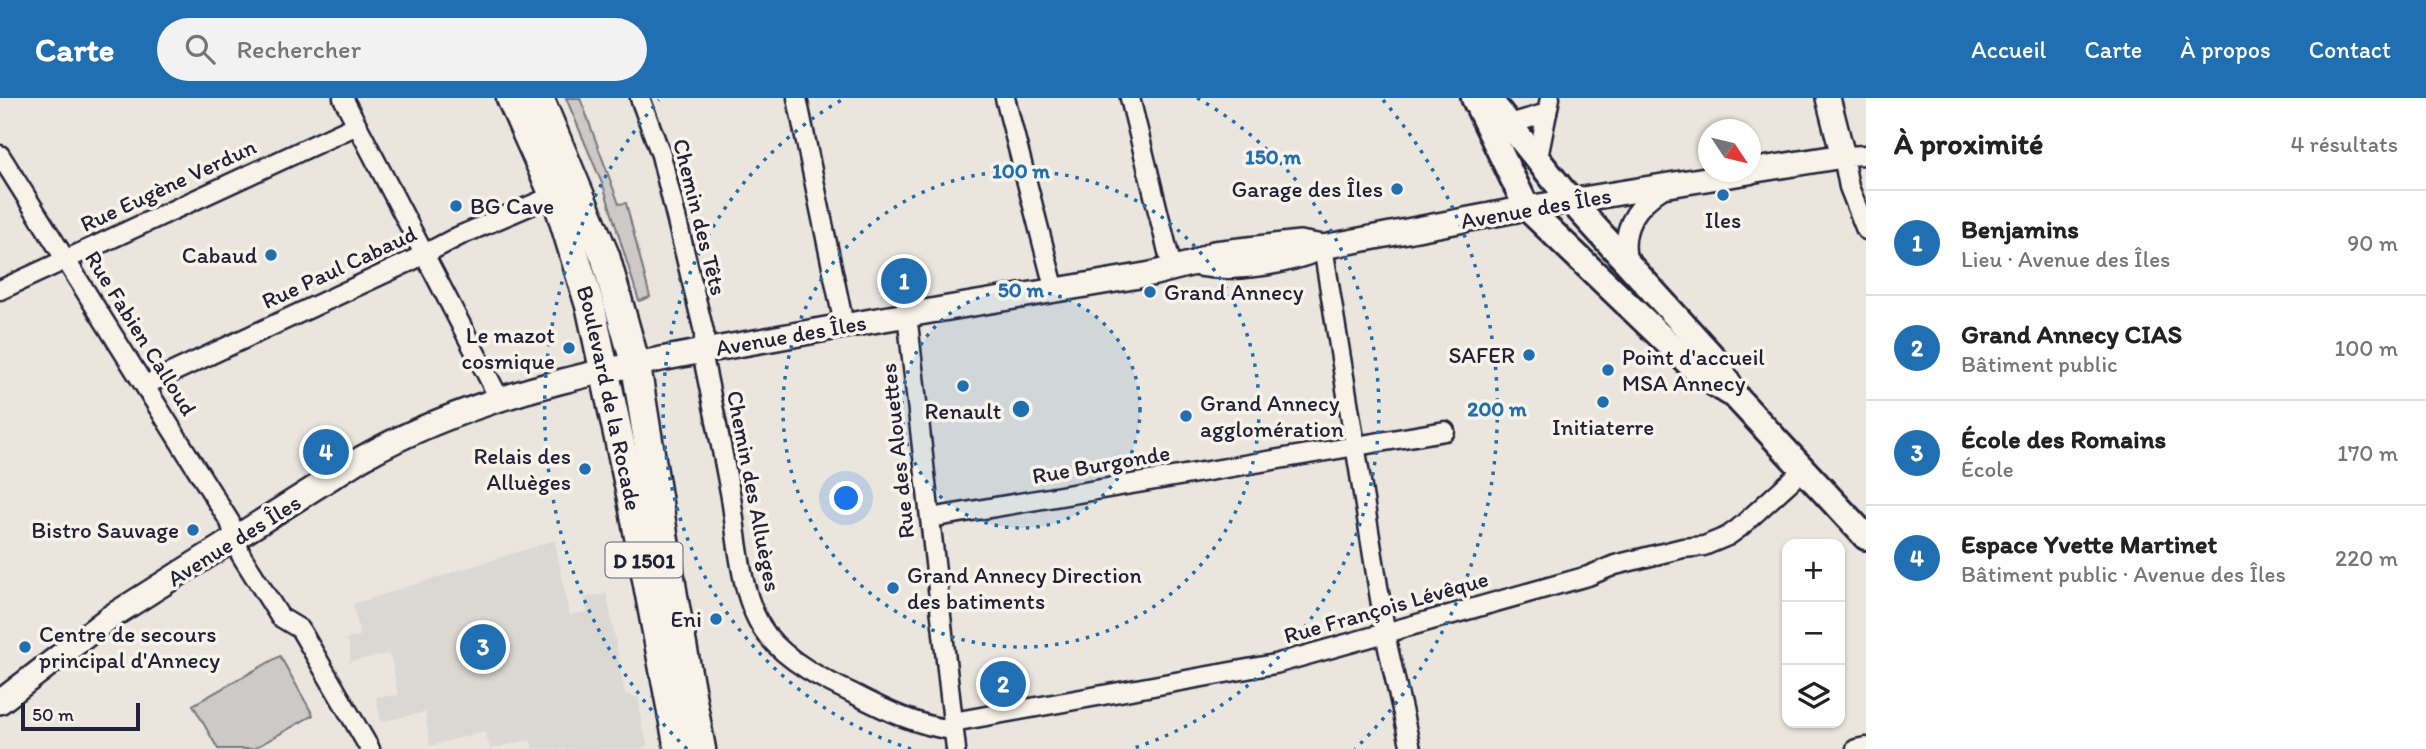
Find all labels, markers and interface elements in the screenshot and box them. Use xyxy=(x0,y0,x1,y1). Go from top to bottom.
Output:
search box xyxy=(157,18,647,81)
text: Carte xyxy=(35,30,115,69)
icon: search xyxy=(181,30,219,68)
text: Rechercher xyxy=(237,33,361,65)
text: Accueil xyxy=(1971,35,2046,64)
text: Carte xyxy=(2084,35,2142,64)
text: À propos xyxy=(2180,35,2271,64)
text: Contact xyxy=(2309,35,2391,64)
north arrow xyxy=(1698,119,1761,182)
text: À proximité xyxy=(1894,125,2043,162)
text: 4 résultats xyxy=(2291,130,2398,158)
street label: Rue Eugène Verdun xyxy=(76,132,260,238)
street label: Chemin des Têts xyxy=(667,136,733,298)
text: 150 m xyxy=(1245,144,1301,169)
text: 100 m xyxy=(992,158,1050,183)
place label: Garage des Îles xyxy=(1231,175,1383,203)
marker: Garage des Îles xyxy=(1389,181,1405,197)
street label: Avenue des Îles xyxy=(1459,181,1613,235)
marker: Iles xyxy=(1715,187,1731,203)
place label: BG Cave xyxy=(470,192,554,220)
marker: BG Cave xyxy=(448,198,464,214)
place label: Iles xyxy=(1705,206,1741,234)
text: Benjamins xyxy=(1961,213,2079,245)
street label: Rue Paul Cabaud xyxy=(257,219,421,315)
text: 1 xyxy=(1912,229,1922,257)
text: 90 m xyxy=(2347,229,2398,257)
place label: Cabaud xyxy=(182,241,257,269)
street label: Rue Fabien Calloud xyxy=(79,245,203,421)
text: Lieu · Avenue des Îles xyxy=(1961,245,2170,273)
marker: Cabaud xyxy=(263,247,279,263)
pin: 1 xyxy=(881,255,927,307)
text: 50 m xyxy=(998,277,1045,302)
place label: Grand Annecy xyxy=(1164,278,1304,306)
street label: Boulevard de la Rocade xyxy=(571,282,648,513)
marker: Grand Annecy xyxy=(1142,284,1158,300)
street label: Avenue des Îles xyxy=(714,308,868,362)
text: Grand Annecy CIAS xyxy=(1961,318,2182,350)
place label: Le mazot cosmique xyxy=(461,321,555,375)
text: 2 xyxy=(1911,334,1923,362)
text: 100 m xyxy=(2334,334,2398,362)
marker: Le mazot cosmique xyxy=(561,340,577,356)
place label: SAFER xyxy=(1448,341,1515,369)
place label: Point d'accueil MSA Annecy xyxy=(1622,343,1765,397)
marker: SAFER xyxy=(1521,347,1537,363)
text: Bâtiment public xyxy=(1961,350,2118,378)
street label: Rue des Alouettes xyxy=(874,362,920,540)
marker: Point d'accueil MSA Annecy xyxy=(1600,362,1616,378)
marker: Renault xyxy=(955,378,971,394)
street label: Chemin des Alluèges xyxy=(721,388,787,594)
place label: Grand Annecy agglomération xyxy=(1200,389,1344,443)
marker: Initiaterre xyxy=(1595,394,1611,410)
text: 200 m xyxy=(1467,396,1527,421)
place label: Renault xyxy=(925,397,1002,425)
centre of rings xyxy=(1009,397,1033,421)
marker: Grand Annecy agglomération xyxy=(1178,408,1194,424)
place label: Initiaterre xyxy=(1552,413,1654,441)
text: École des Romains xyxy=(1961,423,2166,455)
pin: 4 xyxy=(303,426,349,478)
street label: Rue Burgonde xyxy=(1030,438,1172,490)
text: 3 xyxy=(1911,439,1923,467)
text: 170 m xyxy=(2337,439,2398,467)
place label: Relais des Alluèges xyxy=(473,442,571,496)
text: École xyxy=(1961,455,2014,483)
marker: Relais des Alluèges xyxy=(577,461,593,477)
your location xyxy=(829,481,863,515)
street label: Avenue des Îles xyxy=(162,488,306,592)
place label: Bistro Sauvage xyxy=(31,516,179,544)
marker: Bistro Sauvage xyxy=(185,522,201,538)
text: Espace Yvette Martinet xyxy=(1961,528,2217,560)
map controls xyxy=(1782,539,1845,728)
button: + xyxy=(1782,539,1845,602)
road number: D 1501 xyxy=(606,542,682,578)
text: 4 xyxy=(1910,544,1924,572)
text: 220 m xyxy=(2335,544,2398,572)
text: Bâtiment public · Avenue des Îles xyxy=(1961,560,2286,588)
place label: Grand Annecy Direction des batiments xyxy=(907,561,1142,615)
street label: Rue François Lévêque xyxy=(1280,564,1492,650)
marker: Grand Annecy Direction des batiments xyxy=(885,580,901,596)
button: − xyxy=(1782,602,1845,665)
place label: Eni xyxy=(671,605,702,633)
marker: Eni xyxy=(708,611,724,627)
place label: Centre de secours principal d'Annecy xyxy=(39,620,220,674)
pin: 3 xyxy=(460,621,506,673)
marker: Centre de secours principal d'Annecy xyxy=(17,639,33,655)
pin: 2 xyxy=(980,658,1026,710)
button: layers xyxy=(1782,665,1845,728)
scale bar xyxy=(21,700,140,732)
text: 50 m xyxy=(32,703,74,726)

